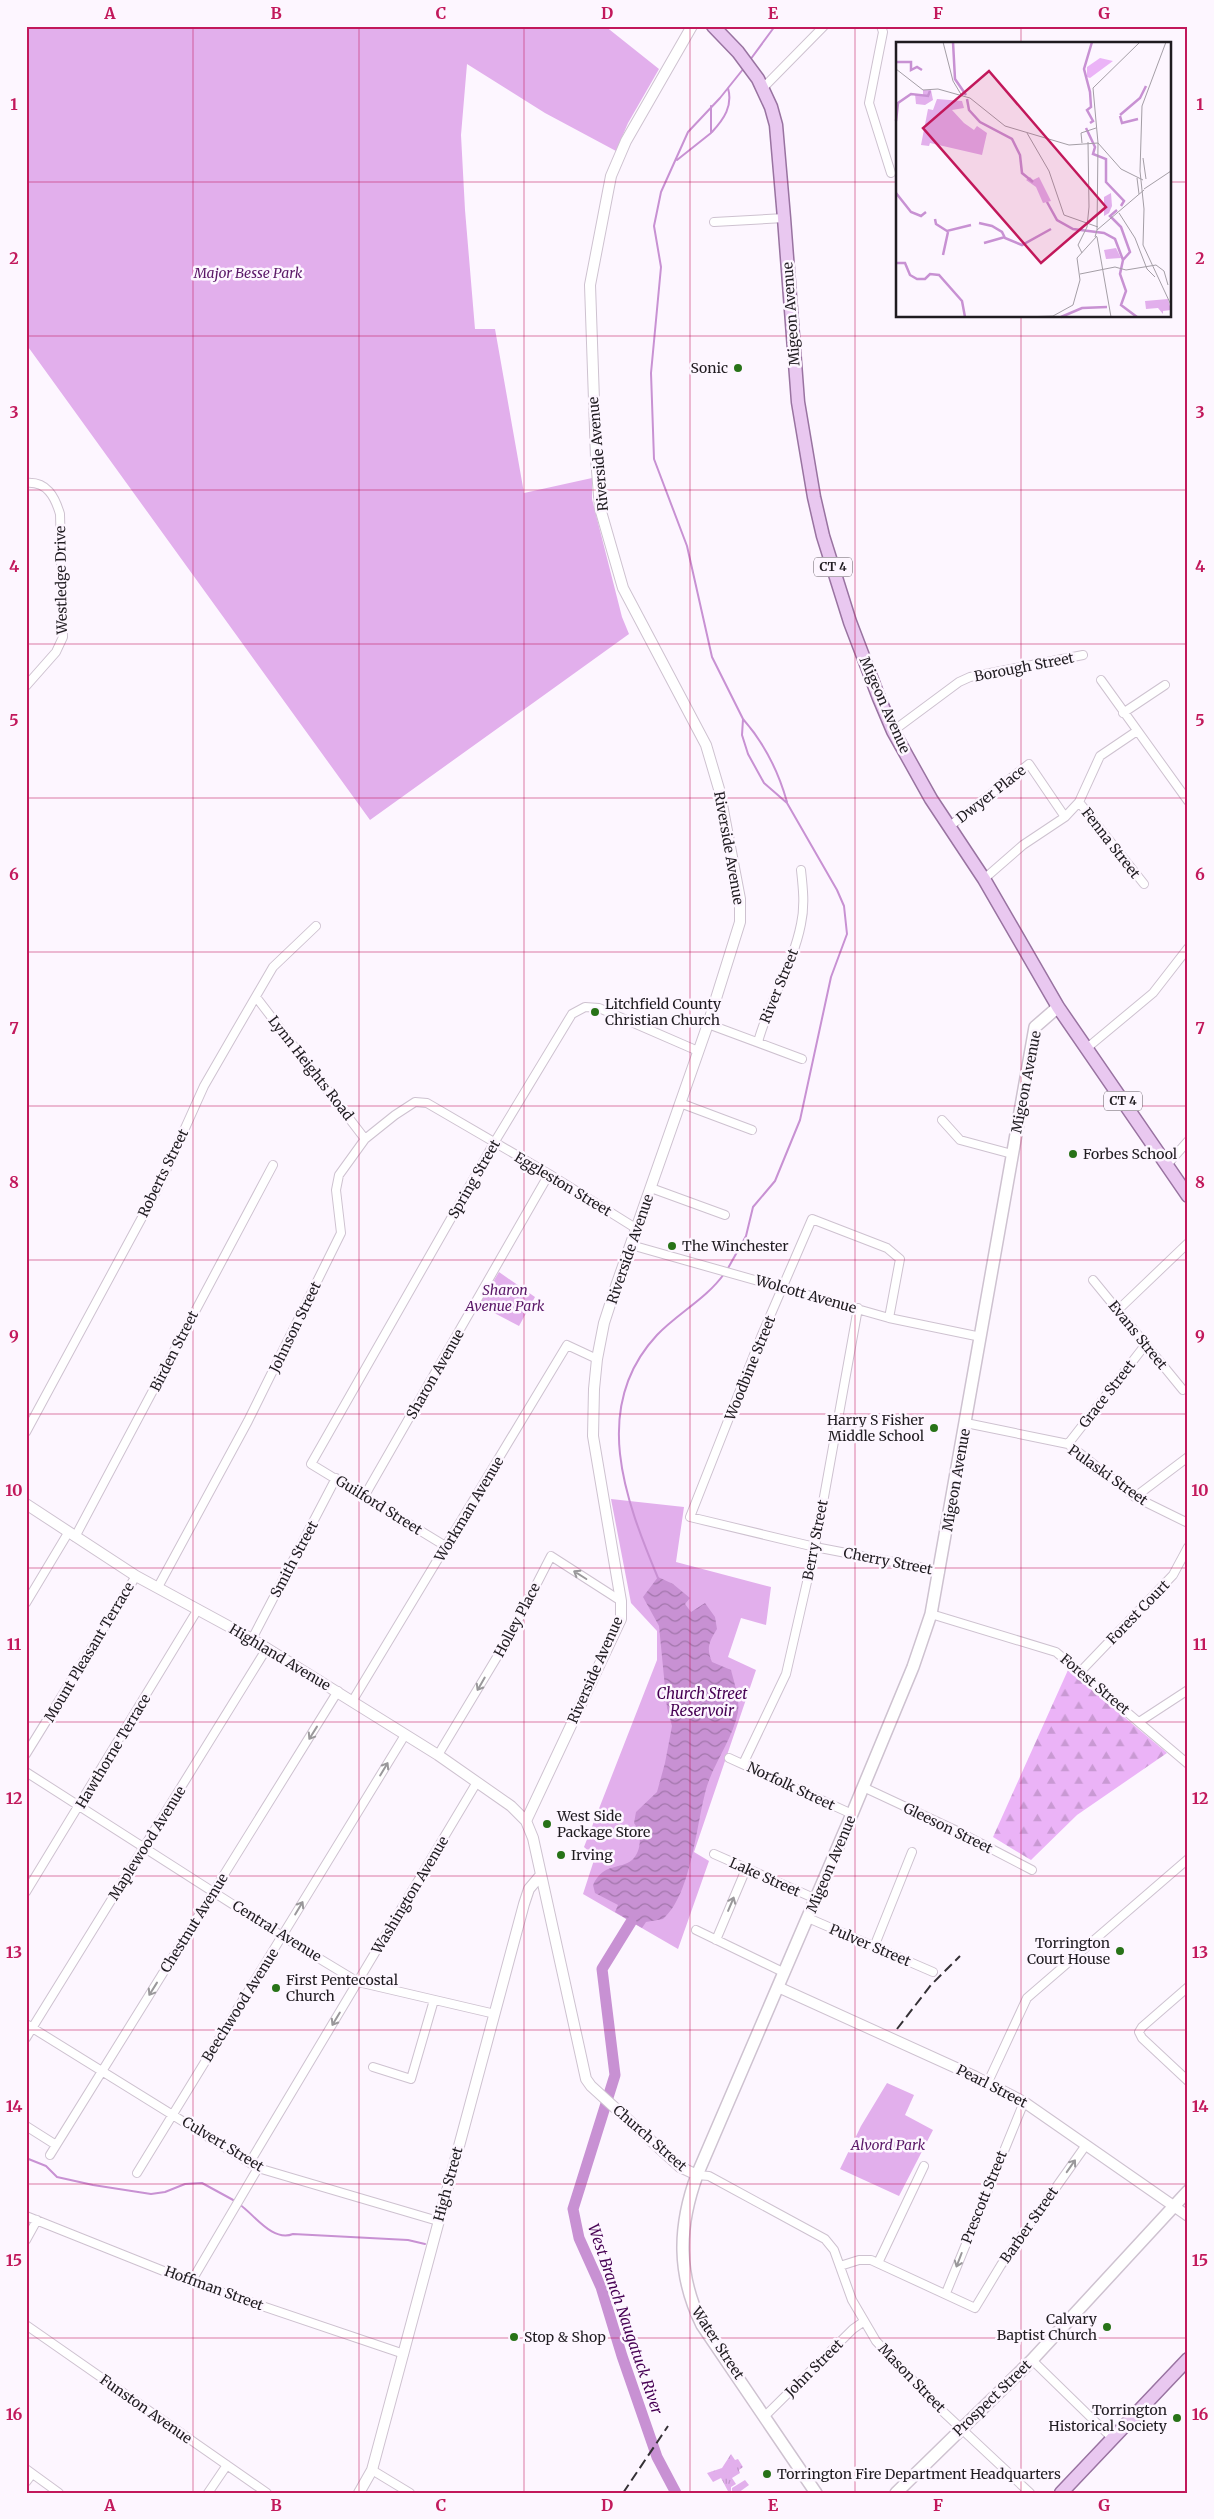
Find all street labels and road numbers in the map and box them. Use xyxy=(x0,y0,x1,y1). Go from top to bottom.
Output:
street label: Migeon Avenue xyxy=(778,262,804,366)
street label: Riverside Avenue xyxy=(584,396,612,512)
street label: Westledge Drive xyxy=(51,526,71,635)
road number: CT 4 xyxy=(814,558,852,576)
street label: Borough Street xyxy=(973,648,1076,686)
street label: Migeon Avenue xyxy=(856,654,914,756)
street label: Dwyer Place xyxy=(953,761,1029,827)
street label: Riverside Avenue xyxy=(710,790,748,906)
street label: Fenna Street xyxy=(1078,804,1145,882)
street label: River Street xyxy=(756,946,802,1026)
street label: Lynn Heights Road xyxy=(265,1012,358,1124)
street label: Migeon Avenue xyxy=(1007,1029,1045,1135)
road number: CT 4 xyxy=(1104,1092,1142,1110)
street label: Roberts Street xyxy=(134,1125,192,1220)
street label: Spring Street xyxy=(444,1136,504,1222)
street label: Eggleston Street xyxy=(511,1148,615,1220)
street label: Riverside Avenue xyxy=(603,1192,657,1306)
street label: Wolcott Avenue xyxy=(752,1271,859,1317)
street label: Johnson Street xyxy=(265,1278,325,1376)
street label: Evans Street xyxy=(1105,1297,1172,1373)
street label: Birden Street xyxy=(146,1307,202,1394)
street label: Woodbine Street xyxy=(720,1312,779,1424)
street label: Sharon Avenue xyxy=(402,1326,468,1422)
street label: Grace Street xyxy=(1075,1356,1139,1432)
street label: Migeon Avenue xyxy=(938,1427,974,1533)
street label: Pulaski Street xyxy=(1065,1441,1152,1509)
street label: Workman Avenue xyxy=(430,1453,507,1566)
street label: Guilford Street xyxy=(332,1471,426,1539)
street label: Berry Street xyxy=(798,1498,832,1582)
street label: Smith Street xyxy=(266,1517,322,1600)
street label: Cherry Street xyxy=(842,1544,934,1579)
street label: Forest Court xyxy=(1103,1576,1174,1648)
street label: Mount Pleasant Terrace xyxy=(40,1579,138,1725)
street label: Holley Place xyxy=(490,1580,544,1660)
street label: Riverside Avenue xyxy=(563,1614,627,1726)
street label: Highland Avenue xyxy=(226,1620,334,1694)
street label: Forest Street xyxy=(1057,1650,1134,1719)
street label: Hawthorne Terrace xyxy=(72,1690,154,1812)
street label: Norfolk Street xyxy=(744,1758,838,1814)
street label: Maplewood Avenue xyxy=(105,1783,189,1903)
street label: Gleeson Street xyxy=(900,1799,996,1858)
street label: Migeon Avenue xyxy=(802,1813,860,1915)
street label: Washington Avenue xyxy=(367,1833,452,1958)
street label: Lake Street xyxy=(727,1853,804,1901)
street label: Chestnut Avenue xyxy=(156,1870,232,1976)
street label: Central Avenue xyxy=(229,1896,325,1966)
street label: Pulver Street xyxy=(827,1920,914,1970)
street label: Beechwood Avenue xyxy=(198,1945,282,2065)
street label: Pearl Street xyxy=(953,2060,1031,2112)
street label: Church Street xyxy=(609,2101,691,2175)
street label: Culvert Street xyxy=(179,2113,268,2176)
street label: High Street xyxy=(429,2144,467,2223)
street label: Prescott Street xyxy=(957,2147,1011,2246)
street label: Barber Street xyxy=(996,2183,1062,2267)
street label: Hoffman Street xyxy=(162,2262,266,2314)
street label: Water Street xyxy=(687,2302,748,2383)
street label: John Street xyxy=(781,2335,847,2401)
street label: Mason Street xyxy=(875,2340,950,2417)
street label: Prospect Street xyxy=(949,2356,1035,2440)
street label: Funston Avenue xyxy=(96,2371,196,2447)

